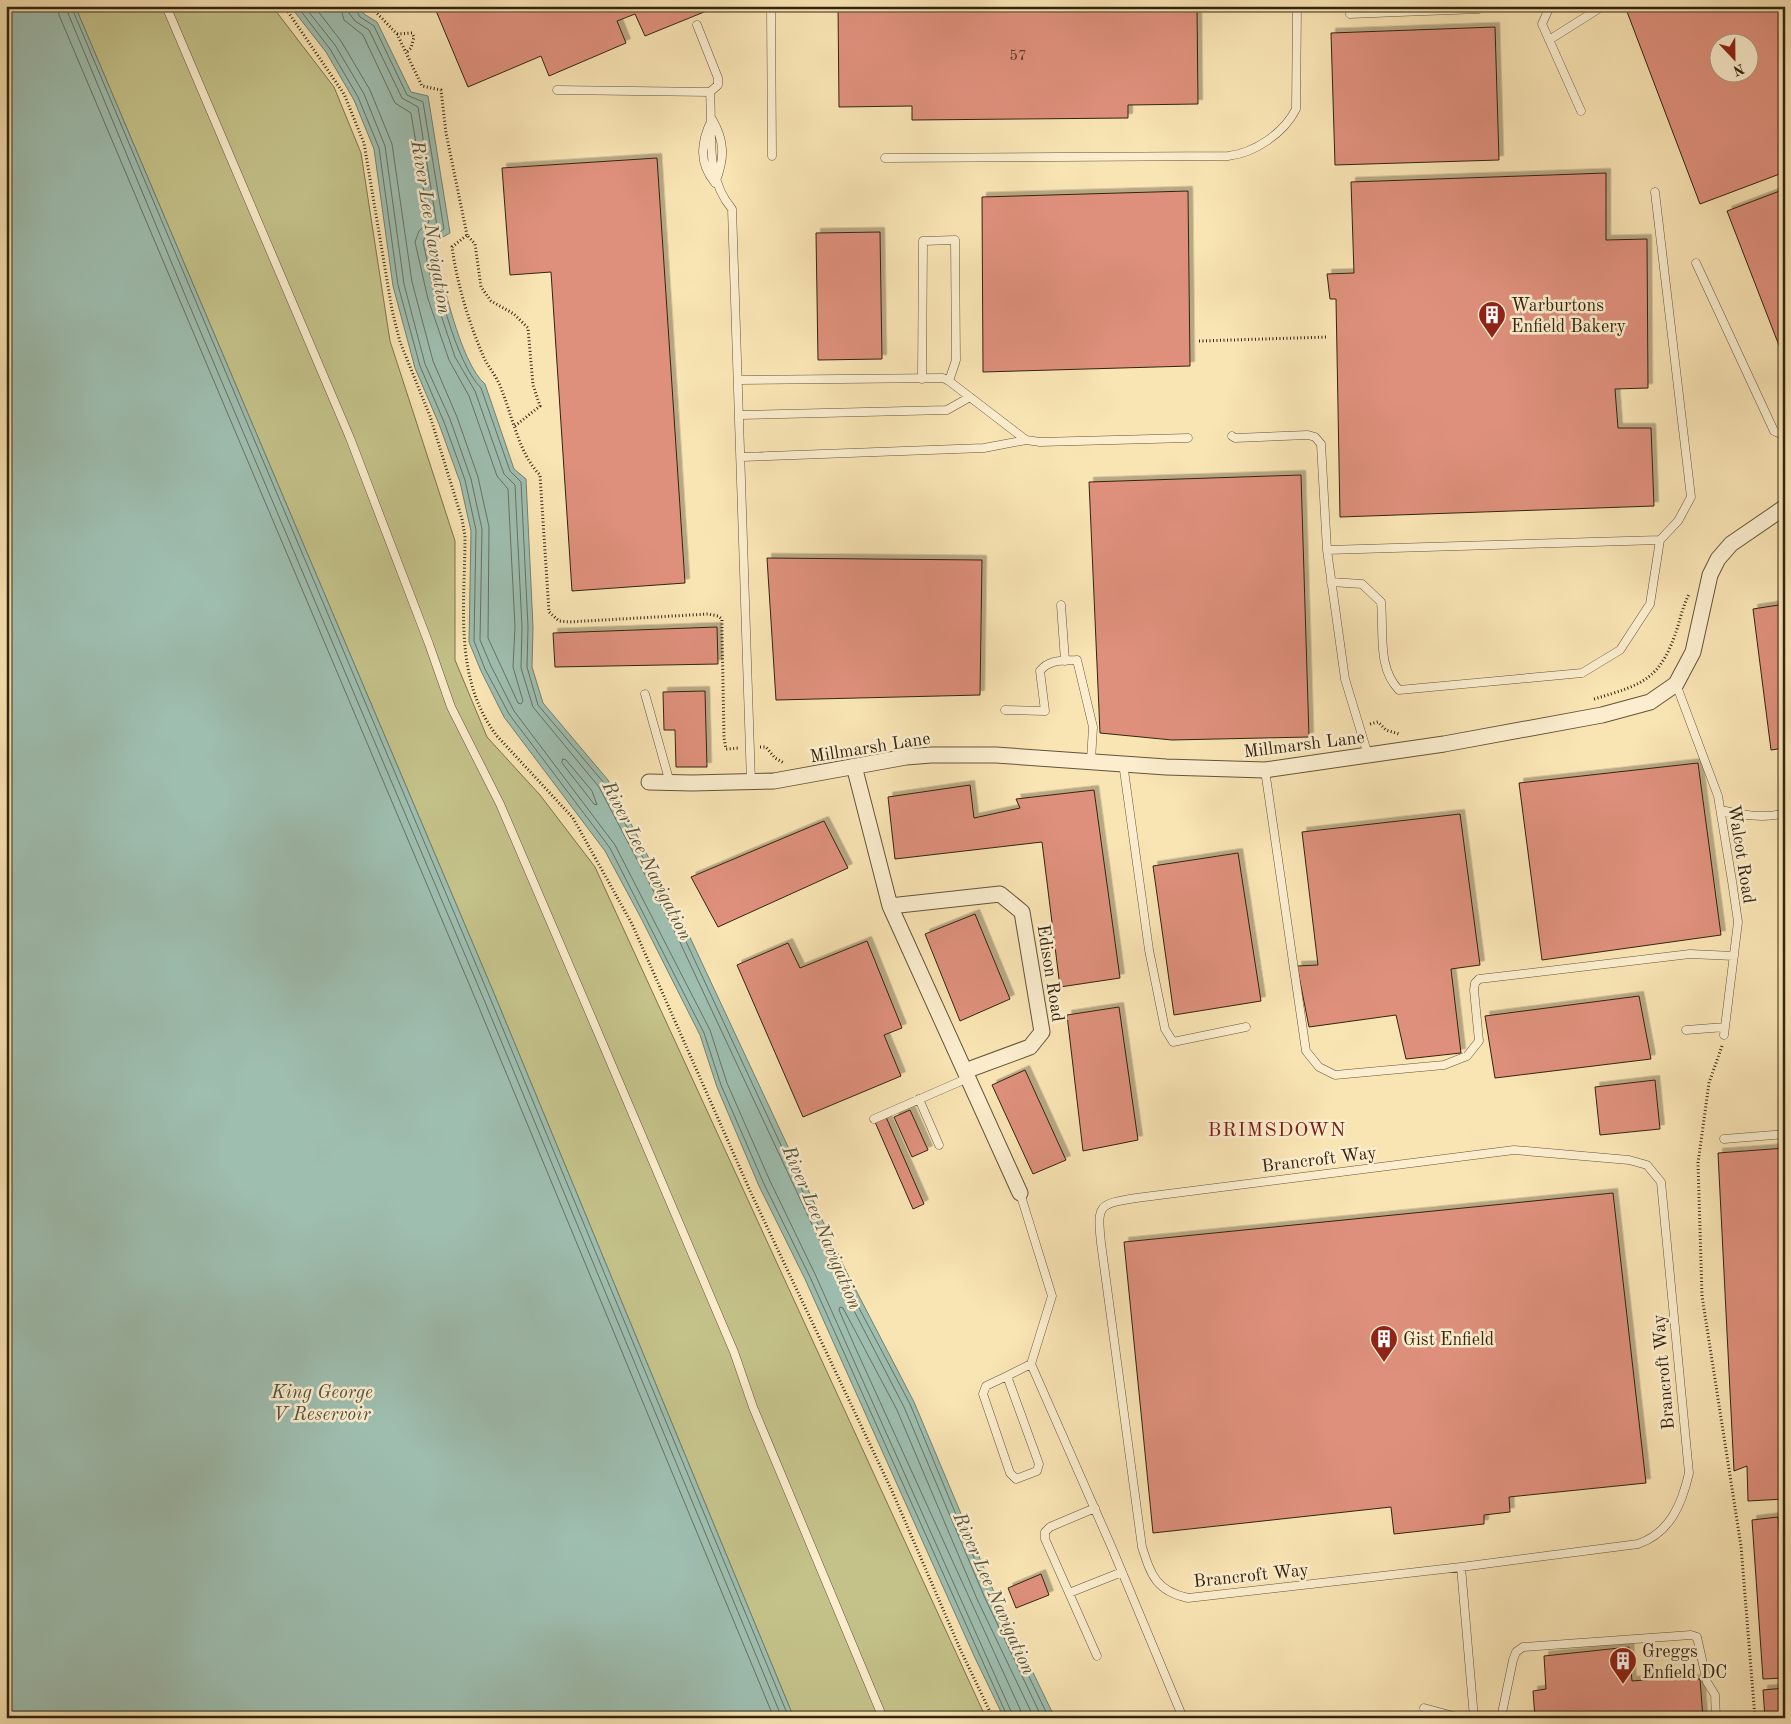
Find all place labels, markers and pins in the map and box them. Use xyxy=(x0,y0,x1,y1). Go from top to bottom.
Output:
place label: Warburtons Enfield Bakery xyxy=(1511,297,1627,336)
building icon: Warburtons Enfield Bakery xyxy=(1477,300,1507,339)
building icon: Gist Enfield xyxy=(1369,1324,1399,1363)
place label: Gist Enfield xyxy=(1403,1331,1494,1349)
place label: Greggs Enfield DC xyxy=(1642,1643,1727,1682)
building icon: Greggs Enfield DC xyxy=(1608,1646,1638,1685)

